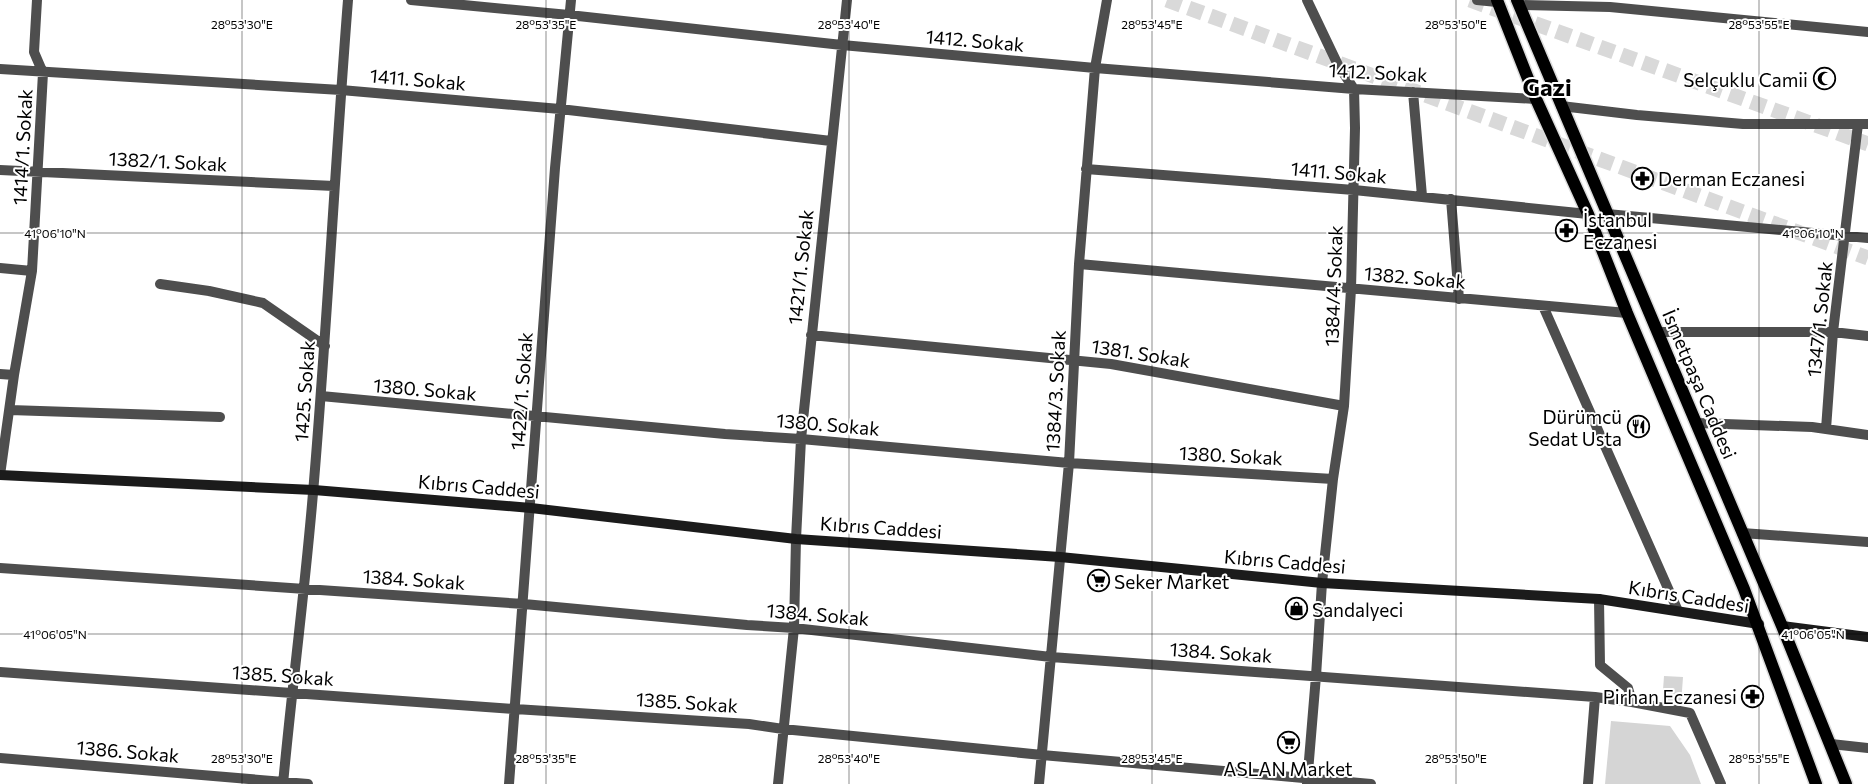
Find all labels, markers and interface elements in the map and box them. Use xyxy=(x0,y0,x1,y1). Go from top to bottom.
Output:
text: 28°53'30"E xyxy=(211,17,273,31)
text: 28°53'35"E xyxy=(515,17,577,31)
text: 28°53'40"E xyxy=(818,17,880,31)
text: 28°53'45"E xyxy=(1121,17,1183,31)
text: 28°53'50"E xyxy=(1425,17,1487,31)
text: 28°53'55"E xyxy=(1728,17,1790,31)
street label: 1412. Sokak xyxy=(925,24,1025,56)
street label: 1412. Sokak xyxy=(1328,58,1428,86)
street label: 1411. Sokak xyxy=(369,63,467,95)
mosque icon: Selçuklu Camii xyxy=(1812,67,1836,91)
place label: Selçuklu Camii xyxy=(1683,68,1808,91)
district label: Gazi xyxy=(1522,72,1572,101)
street label: 1414/1. Sokak xyxy=(7,88,37,206)
street label: 1382/1. Sokak xyxy=(108,146,228,176)
street label: 1411. Sokak xyxy=(1290,156,1388,188)
pharmacy icon: Derman Eczanesi xyxy=(1630,166,1654,190)
place label: Derman Eczanesi xyxy=(1658,167,1805,190)
street label: 1421/1. Sokak xyxy=(783,208,817,326)
place label: İstanbul Eczanesi xyxy=(1583,208,1658,253)
pharmacy icon: İstanbul Eczanesi xyxy=(1555,218,1579,242)
street label: 1384/4. Sokak xyxy=(1319,225,1347,347)
text: 41°06'10"N xyxy=(24,226,86,240)
text: 41°06'10"N xyxy=(1782,226,1844,240)
street label: 1347/1. Sokak xyxy=(1801,260,1837,378)
street label: 1382. Sokak xyxy=(1363,261,1467,293)
street label: İsmetpaşa Caddesi xyxy=(1658,306,1742,462)
street label: 1384/3. Sokak xyxy=(1040,329,1070,453)
street label: 1422/1. Sokak xyxy=(505,331,537,451)
street label: 1381. Sokak xyxy=(1090,334,1192,372)
street label: 1425. Sokak xyxy=(289,340,319,442)
street label: 1380. Sokak xyxy=(372,373,478,405)
place label: Dürümcü Sedat Usta xyxy=(1528,405,1622,450)
street label: 1380. Sokak xyxy=(775,408,881,440)
restaurant icon: Dürümcü Sedat Usta xyxy=(1626,415,1650,439)
street label: 1380. Sokak xyxy=(1179,441,1283,469)
street label: Kıbrıs Caddesi xyxy=(417,469,541,503)
street label: Kıbrıs Caddesi xyxy=(819,511,943,543)
street label: Kıbrıs Caddesi xyxy=(1223,544,1347,578)
street label: 1384. Sokak xyxy=(362,564,466,594)
supermarket icon: Seker Market xyxy=(1086,569,1110,593)
place label: Seker Market xyxy=(1114,570,1230,593)
street label: Kıbrıs Caddesi xyxy=(1627,575,1751,617)
shop icon: Sandalyeci xyxy=(1284,597,1308,621)
street label: 1384. Sokak xyxy=(766,598,870,630)
place label: Sandalyeci xyxy=(1312,598,1404,621)
text: 41°06'05"N xyxy=(23,627,87,641)
text: 41°06'05"N xyxy=(1781,627,1845,641)
street label: 1384. Sokak xyxy=(1169,637,1273,667)
street label: 1385. Sokak xyxy=(231,660,335,690)
pharmacy icon: Pirhan Eczanesi xyxy=(1741,684,1765,708)
place label: Pirhan Eczanesi xyxy=(1603,685,1737,708)
street label: 1385. Sokak xyxy=(635,687,739,717)
supermarket icon: ASLAN Market xyxy=(1276,730,1300,754)
street label: 1386. Sokak xyxy=(76,735,180,767)
text: 28°53'30"E xyxy=(211,751,273,765)
text: 28°53'35"E xyxy=(515,751,577,765)
text: 28°53'40"E xyxy=(818,751,880,765)
text: 28°53'45"E xyxy=(1121,751,1183,765)
text: 28°53'50"E xyxy=(1425,751,1487,765)
text: 28°53'55"E xyxy=(1728,751,1790,765)
place label: ASLAN Market xyxy=(1223,757,1353,780)

